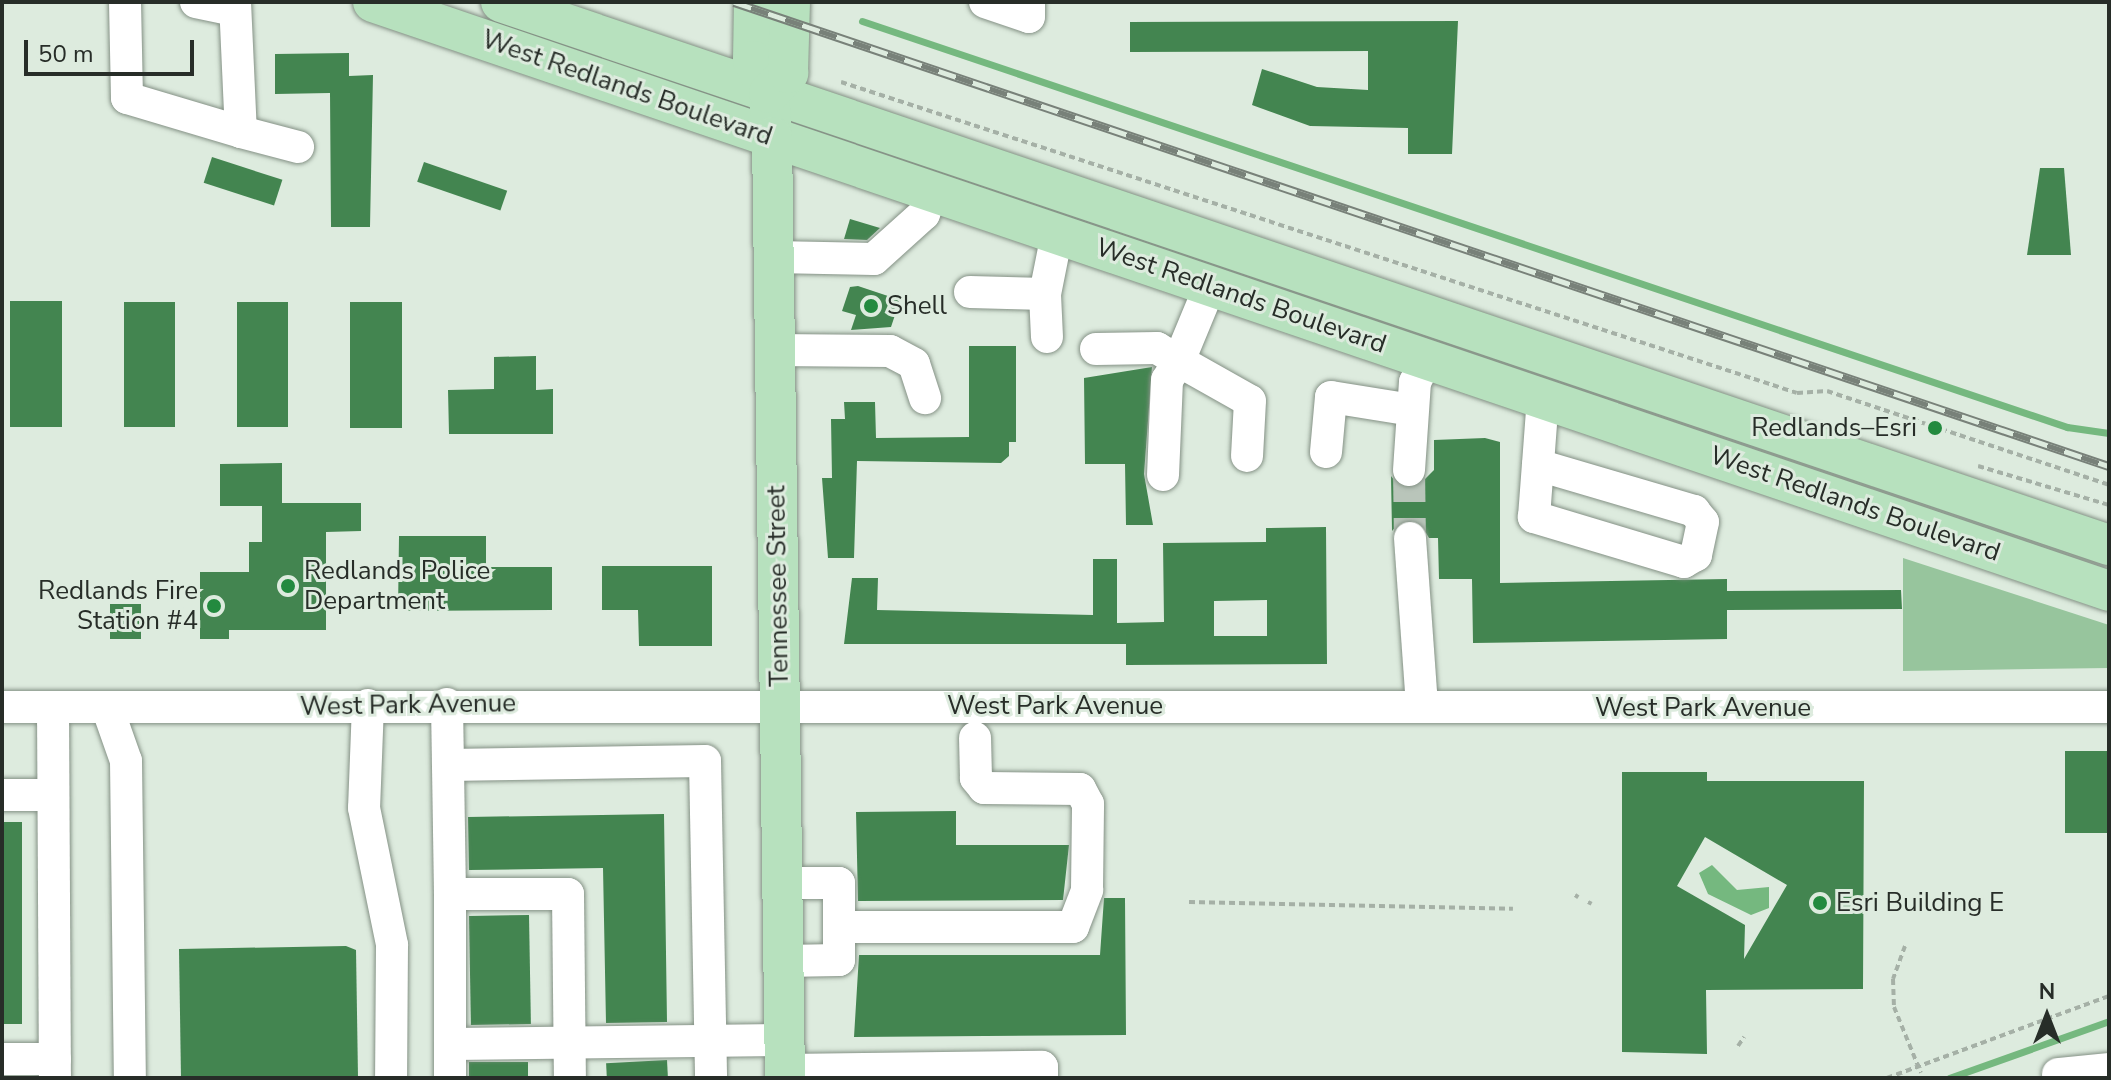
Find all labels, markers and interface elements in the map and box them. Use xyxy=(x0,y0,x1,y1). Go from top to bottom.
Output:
scale bar xyxy=(28,24,198,74)
street label: West Redlands Boulevard xyxy=(478,24,776,152)
text: 50 m xyxy=(38,38,94,70)
street label: West Redlands Boulevard xyxy=(1092,232,1390,360)
place label: Shell xyxy=(887,290,947,322)
marker: Shell xyxy=(862,297,880,315)
place label: Redlands–Esri xyxy=(1751,412,1917,444)
marker: Redlands–Esri xyxy=(1924,417,1946,439)
street label: West Redlands Boulevard xyxy=(1706,440,2004,568)
street label: Tennessee Street xyxy=(761,485,795,687)
place label: Redlands Police Department xyxy=(304,555,490,616)
place label: Redlands Fire Station #4 xyxy=(38,575,198,636)
marker: Redlands Police Department xyxy=(279,577,297,595)
marker: Redlands Fire Station #4 xyxy=(205,597,223,615)
street label: West Park Avenue xyxy=(300,688,516,722)
street label: West Park Avenue xyxy=(947,690,1163,722)
street label: West Park Avenue xyxy=(1595,692,1811,724)
place label: Esri Building E xyxy=(1836,887,2004,919)
marker: Esri Building E xyxy=(1811,894,1829,912)
north arrow xyxy=(2007,976,2087,1056)
text: N xyxy=(2039,977,2055,1007)

